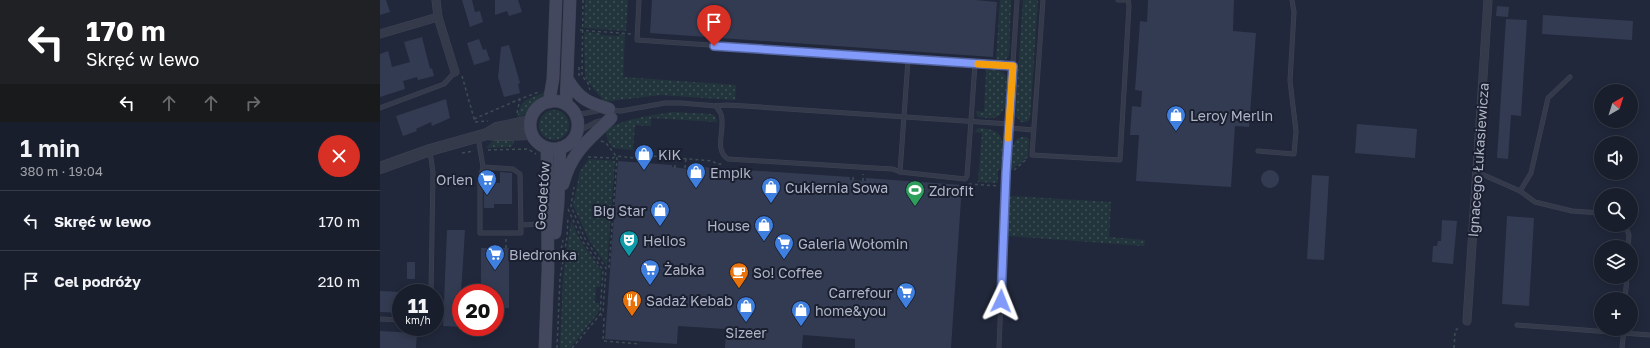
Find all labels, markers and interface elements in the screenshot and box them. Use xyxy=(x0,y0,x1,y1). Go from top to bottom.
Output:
pin xyxy=(697,5,731,46)
icon: arrive xyxy=(703,11,725,33)
text: 170 m xyxy=(86,14,165,47)
icon: left xyxy=(20,16,72,68)
text: Skręć w lewo xyxy=(86,48,199,70)
street label: Ignacego Łukasiewicza xyxy=(1464,82,1492,238)
north arrow xyxy=(1594,84,1638,128)
map controls xyxy=(1594,84,1638,336)
icon: left xyxy=(116,92,138,114)
icon: ahead xyxy=(158,92,180,114)
icon: ahead xyxy=(200,92,222,114)
icon: right xyxy=(242,92,264,114)
shop icon: Leroy Merlin xyxy=(1165,104,1187,132)
place label: Leroy Merlin xyxy=(1190,107,1273,124)
text: 1 min xyxy=(20,133,80,162)
button: close xyxy=(318,135,360,177)
button: sound xyxy=(1594,136,1638,180)
shop icon: KiK xyxy=(633,143,655,171)
place label: KiK xyxy=(658,146,681,163)
street label: Geodetów xyxy=(531,161,553,231)
shop icon: Empik xyxy=(685,161,707,189)
text: 380 m · 19:04 xyxy=(20,163,103,179)
place label: Empik xyxy=(710,164,751,181)
supermarket icon: Orlen xyxy=(476,168,498,196)
place label: Orlen xyxy=(436,171,473,188)
shop icon: Cukiernia Sowa xyxy=(760,176,782,204)
place label: Cukiernia Sowa xyxy=(785,179,888,196)
sports icon: Zdrofit xyxy=(904,179,926,207)
place label: Zdrofit xyxy=(929,182,974,199)
button: search xyxy=(1594,188,1638,232)
shop icon: Big Star xyxy=(649,199,671,227)
place label: Big Star xyxy=(593,202,647,219)
icon: left xyxy=(20,210,42,232)
text: Skręć w lewo xyxy=(54,212,151,230)
text: 170 m xyxy=(318,212,360,230)
shop icon: House xyxy=(753,214,775,242)
place label: House xyxy=(707,217,750,234)
theatre icon: Helios xyxy=(618,229,640,257)
place label: Helios xyxy=(643,232,686,249)
supermarket icon: Galeria Wołomin xyxy=(773,232,795,260)
place label: Galeria Wołomin xyxy=(798,235,908,252)
button: layers xyxy=(1594,240,1638,284)
supermarket icon: Biedronka xyxy=(484,243,506,271)
place label: Biedronka xyxy=(509,246,577,263)
supermarket icon: Żabka xyxy=(639,258,661,286)
place label: Żabka xyxy=(664,261,705,278)
cafe icon: So! Coffee xyxy=(728,261,750,289)
place label: So! Coffee xyxy=(753,264,822,281)
icon: arrive xyxy=(20,270,42,292)
text: Cel podróży xyxy=(54,272,141,290)
text: 210 m xyxy=(318,272,360,290)
position arrow xyxy=(980,280,1022,322)
supermarket icon: Carrefour xyxy=(895,281,917,309)
speed limit sign: 20 xyxy=(452,284,504,336)
place label: Carrefour xyxy=(829,284,893,301)
restaurant icon: Sadaż Kebab xyxy=(621,289,643,317)
place label: Sadaż Kebab xyxy=(646,292,733,309)
button: + xyxy=(1594,292,1638,336)
text: 11 xyxy=(408,293,428,317)
shop icon: Sizeer xyxy=(735,295,757,323)
shop icon: home&you xyxy=(790,299,812,327)
place label: home&you xyxy=(815,302,886,319)
text: km/h xyxy=(405,314,431,326)
place label: Sizeer xyxy=(725,324,767,341)

